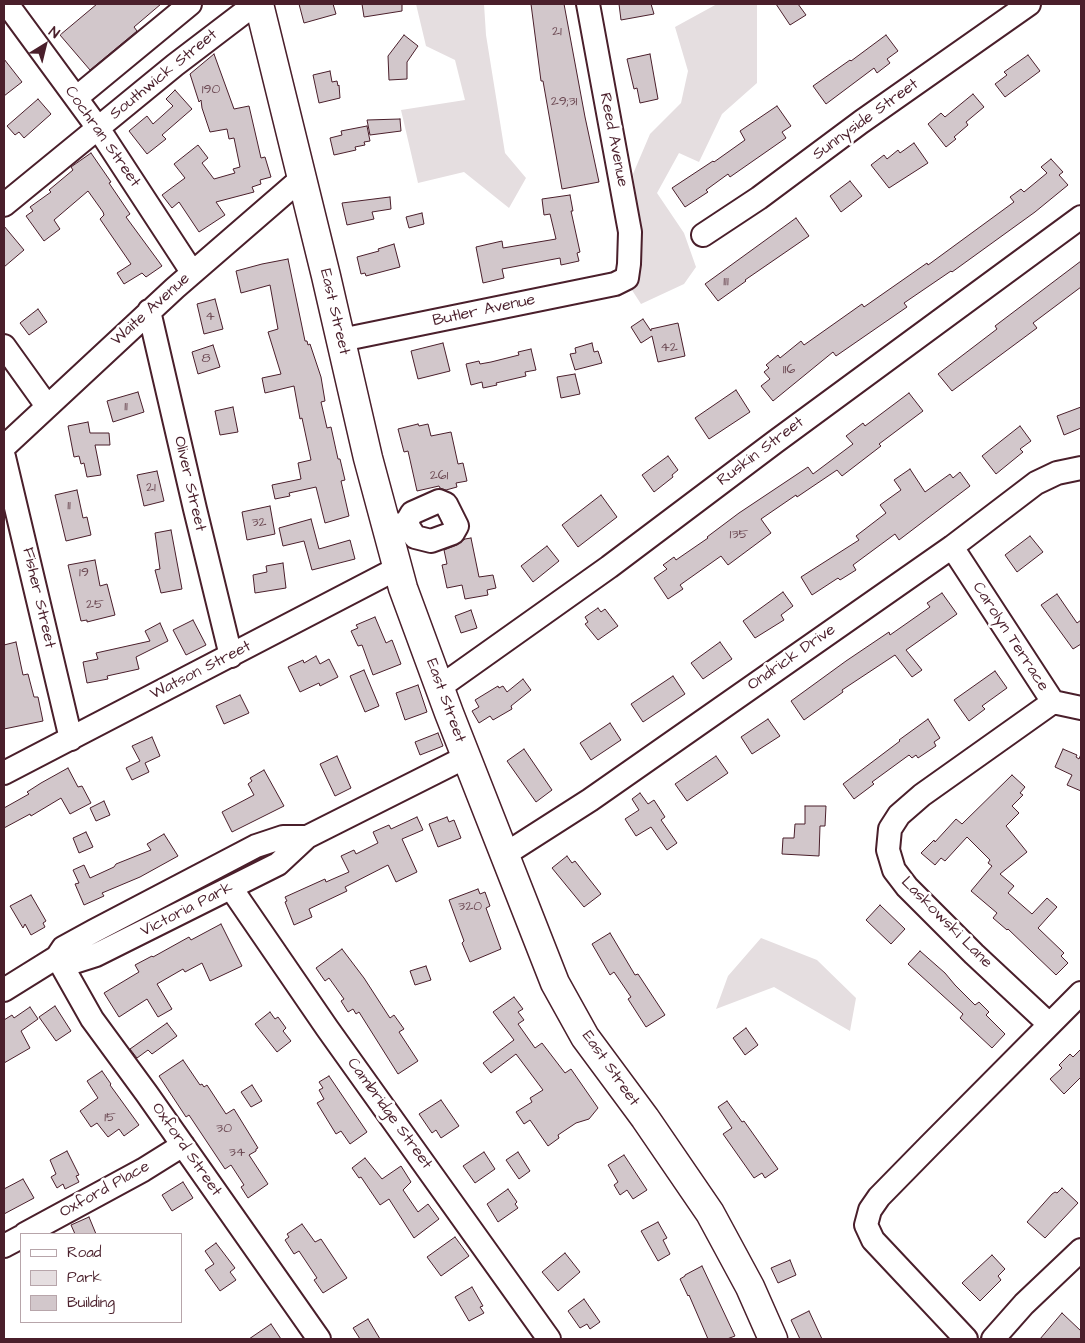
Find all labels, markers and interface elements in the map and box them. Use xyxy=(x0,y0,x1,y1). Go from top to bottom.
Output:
north arrow xyxy=(20,20,70,70)
text: N xyxy=(44,22,63,44)
house number: 21 xyxy=(552,24,562,40)
street label: Southwick Street xyxy=(106,26,222,124)
street label: Sunnyside Street xyxy=(809,75,923,165)
house number: 190 xyxy=(202,82,220,98)
street label: Cochran Street xyxy=(60,83,144,191)
street label: Reed Avenue xyxy=(594,91,632,189)
house number: 29;31 xyxy=(551,94,577,110)
street label: East Street xyxy=(315,267,353,357)
street label: Waite Avenue xyxy=(108,270,194,350)
house number: 111 xyxy=(723,274,729,290)
street label: Butler Avenue xyxy=(431,291,537,331)
house number: 4 xyxy=(205,309,215,325)
house number: 42 xyxy=(660,340,678,356)
house number: 8 xyxy=(201,351,211,367)
house number: 116 xyxy=(783,362,795,378)
house number: 11 xyxy=(124,399,128,415)
street label: Ruskin Street xyxy=(714,413,808,491)
street label: Oliver Street xyxy=(169,434,209,534)
house number: 261 xyxy=(430,468,448,484)
house number: 21 xyxy=(146,480,156,496)
house number: 11 xyxy=(67,498,71,514)
house number: 32 xyxy=(251,515,267,531)
house number: 135 xyxy=(730,527,748,543)
street label: Fisher Street xyxy=(17,546,59,650)
house number: 19 xyxy=(79,565,89,581)
street label: Carolyn Terrace xyxy=(968,579,1052,695)
house number: 25 xyxy=(86,597,104,613)
street label: Ondrick Drive xyxy=(744,621,840,695)
street label: Watson Street xyxy=(147,637,255,705)
street label: East Street xyxy=(421,656,469,746)
street label: Laskowski Lane xyxy=(896,873,996,973)
street label: Victoria Park xyxy=(138,879,236,941)
house number: 320 xyxy=(458,899,482,915)
street label: East Street xyxy=(577,1028,643,1110)
street label: Cambridge Street xyxy=(342,1055,436,1173)
street label: Oxford Street xyxy=(147,1100,225,1200)
house number: 15 xyxy=(104,1110,116,1126)
house number: 30 xyxy=(216,1121,232,1137)
house number: 34 xyxy=(229,1145,245,1161)
street label: Oxford Place xyxy=(57,1157,153,1223)
legend xyxy=(20,1233,182,1323)
text: Road xyxy=(67,1242,101,1263)
text: Park xyxy=(67,1267,102,1288)
text: Building xyxy=(67,1292,115,1313)

